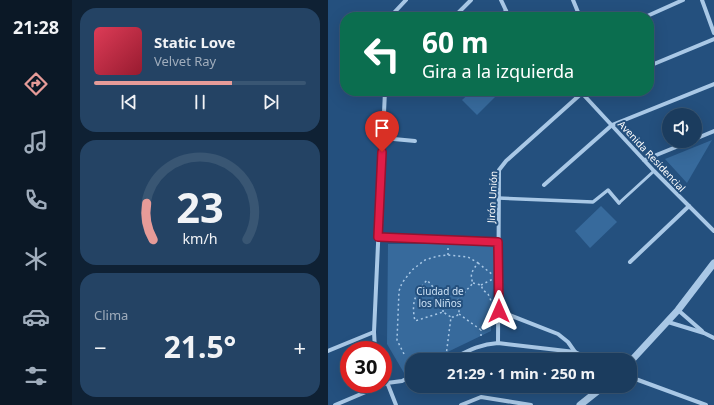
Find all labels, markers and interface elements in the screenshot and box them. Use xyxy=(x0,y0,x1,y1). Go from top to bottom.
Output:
text: 21:28 xyxy=(13,15,59,39)
text: 60 m xyxy=(422,23,489,61)
icon: left xyxy=(356,28,408,80)
text: Static Love xyxy=(154,32,235,52)
text: Velvet Ray xyxy=(154,52,216,70)
text: Gira a la izquierda xyxy=(422,59,574,83)
icon: directions xyxy=(22,70,50,98)
icon: previous xyxy=(118,91,140,113)
icon: pause xyxy=(189,91,211,113)
icon: next xyxy=(260,91,282,113)
map controls xyxy=(662,108,702,148)
button: sound xyxy=(662,108,702,148)
pin xyxy=(365,111,399,152)
icon: arrive xyxy=(371,117,393,139)
street label: Avenida Residencial xyxy=(615,117,689,195)
icon: music xyxy=(22,128,50,156)
street label: Jirón Unión xyxy=(484,170,500,225)
text: 23 xyxy=(176,179,224,235)
icon: phone xyxy=(22,186,50,214)
text: km/h xyxy=(182,229,218,248)
icon: climate xyxy=(22,245,50,273)
park label: Ciudad de los Niños xyxy=(416,284,464,310)
position arrow xyxy=(478,290,520,332)
icon: car xyxy=(22,303,50,331)
text: Clima xyxy=(94,306,128,324)
text: 21.5° xyxy=(164,326,236,367)
text: − xyxy=(94,332,107,362)
text: + xyxy=(293,332,306,362)
speed limit sign: 30 xyxy=(340,341,392,393)
icon: filters xyxy=(22,362,50,390)
text: 21:29 · 1 min · 250 m xyxy=(447,363,595,383)

